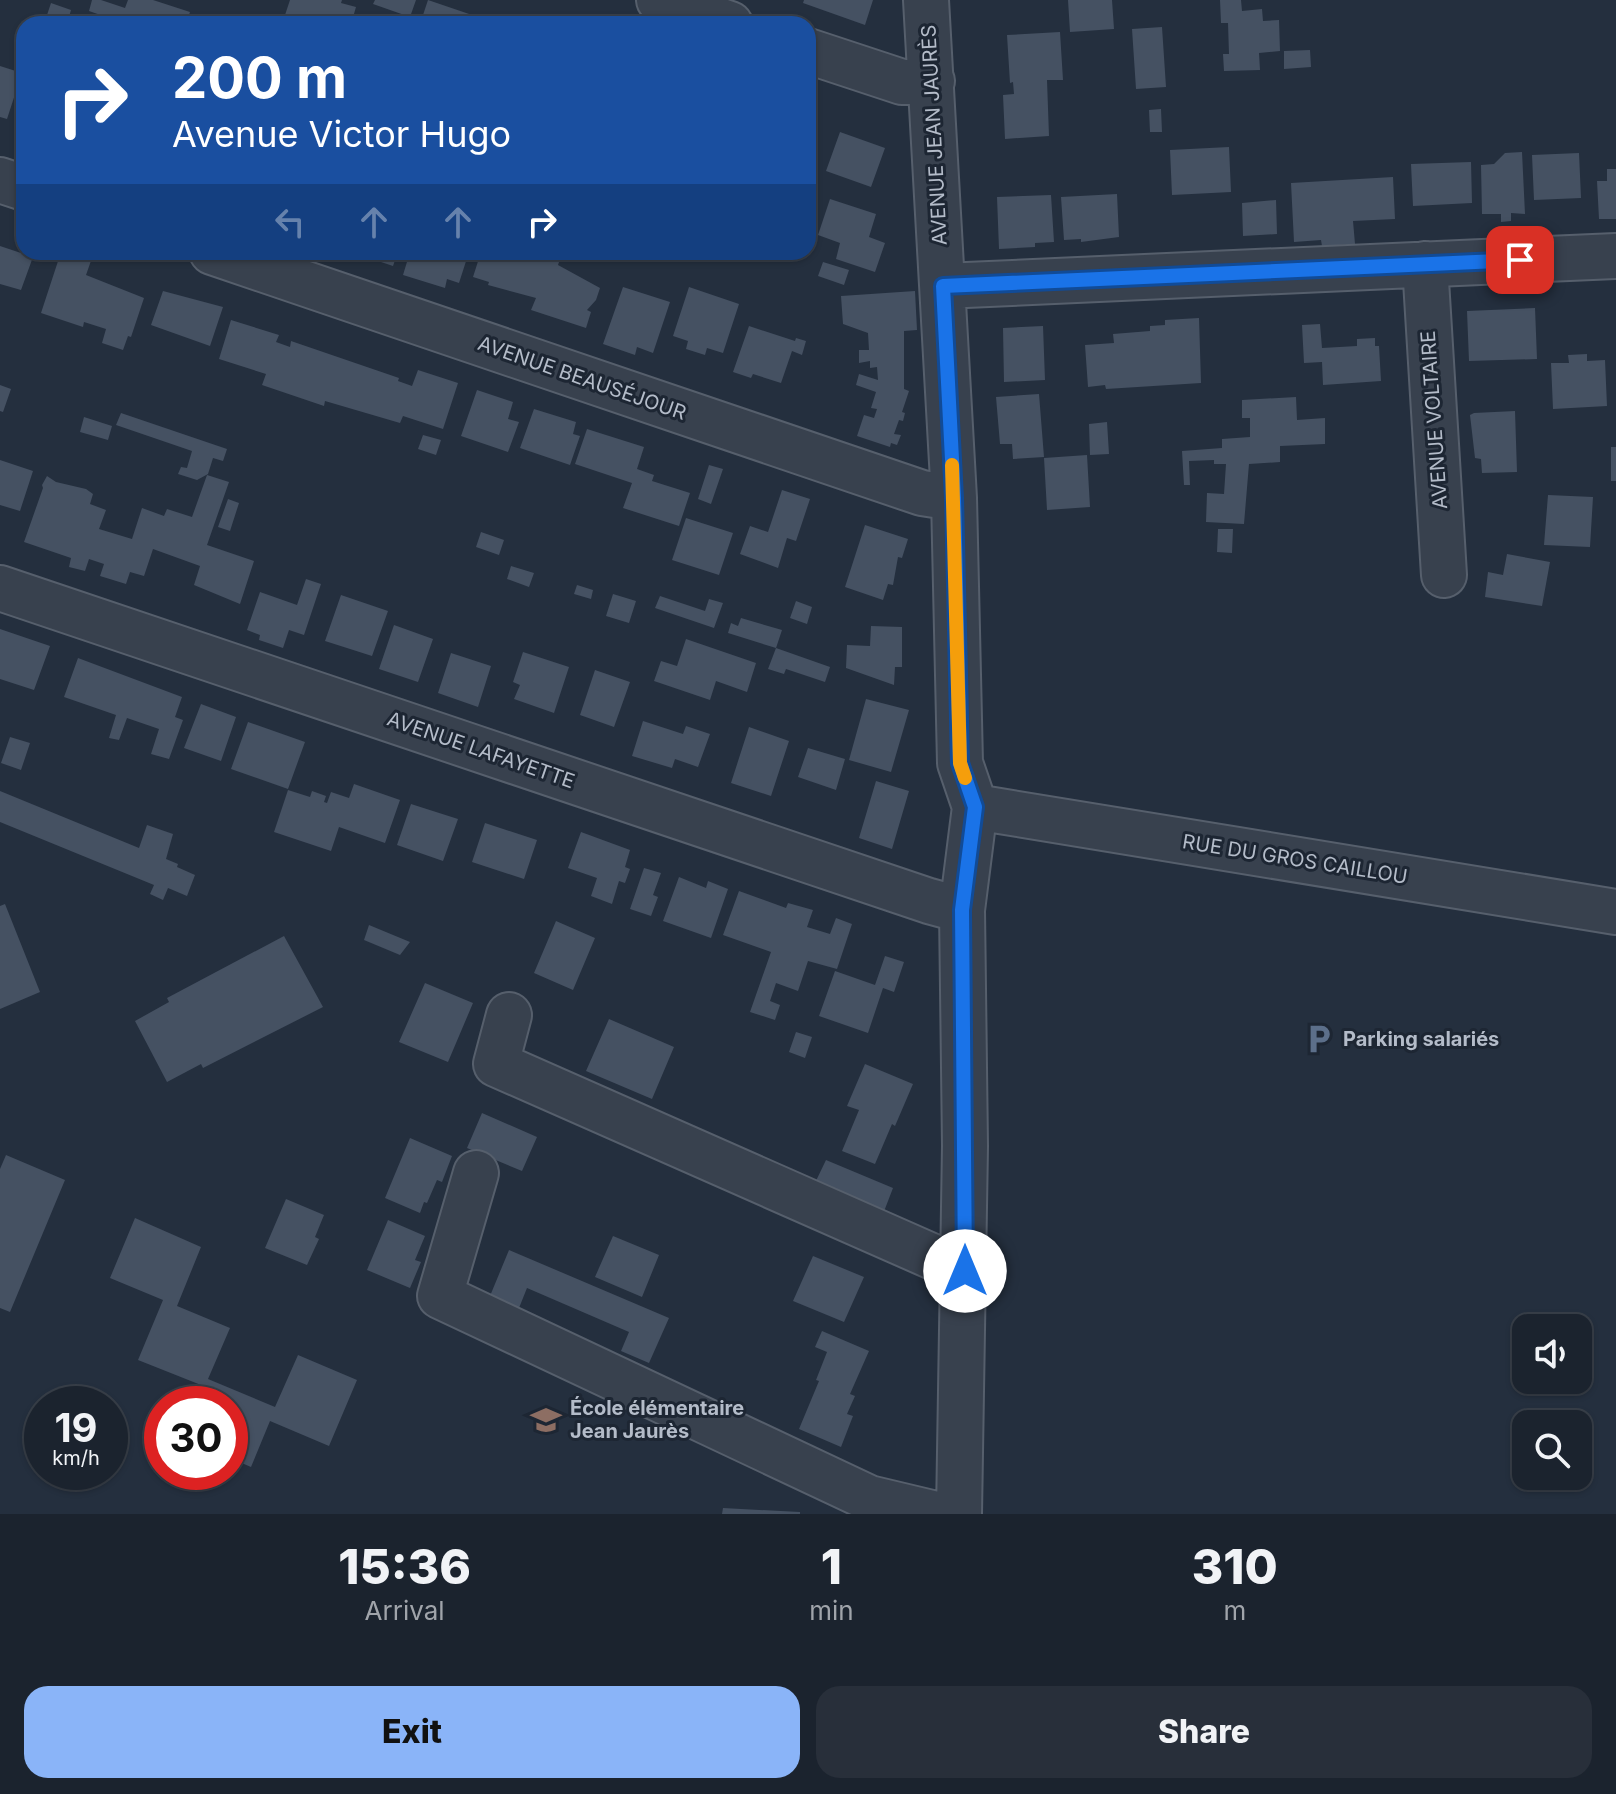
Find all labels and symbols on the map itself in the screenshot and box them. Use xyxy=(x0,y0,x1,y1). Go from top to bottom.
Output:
street label: AVENUE JEAN JAURÈS xyxy=(915,24,952,246)
pin xyxy=(1486,226,1554,294)
street label: AVENUE BEAUSÉJOUR xyxy=(475,330,690,425)
street label: AVENUE VOLTAIRE xyxy=(1416,330,1452,510)
street label: AVENUE LAFAYETTE xyxy=(384,707,578,793)
street label: RUE DU GROS CAILLOU xyxy=(1181,829,1409,889)
parking icon: Parking salariés xyxy=(1302,1022,1336,1056)
place label: Parking salariés xyxy=(1343,1027,1499,1051)
position arrow xyxy=(923,1229,1007,1313)
speed limit sign: 30 xyxy=(144,1386,248,1490)
place label: École élémentaire Jean Jaurès xyxy=(570,1395,744,1443)
school or university icon: École élémentaire Jean Jaurès xyxy=(529,1403,563,1437)

